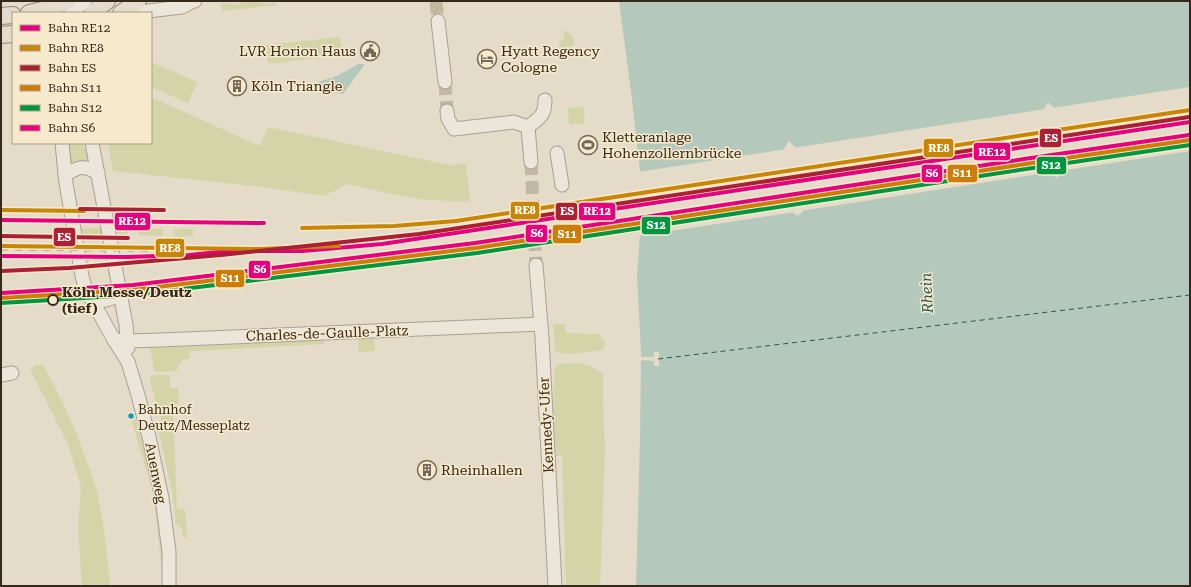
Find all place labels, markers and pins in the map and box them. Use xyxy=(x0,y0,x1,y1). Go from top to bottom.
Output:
public building icon: LVR Horion Haus xyxy=(359,40,381,62)
place label: LVR Horion Haus xyxy=(239,43,356,59)
place label: Hyatt Regency Cologne xyxy=(501,43,601,75)
hotel icon: Hyatt Regency Cologne xyxy=(476,48,498,70)
building icon: Köln Triangle xyxy=(226,75,248,97)
place label: Köln Triangle xyxy=(251,78,343,94)
place label: Kletteranlage Hohenzollernbrücke xyxy=(602,129,742,161)
sports icon: Kletteranlage Hohenzollernbrücke xyxy=(577,134,599,156)
place label: Köln Messe/Deutz (tief) xyxy=(62,284,192,316)
marker: Köln Messe/Deutz (tief) xyxy=(47,294,59,306)
place label: Bahnhof Deutz/Messeplatz xyxy=(138,402,250,433)
marker: Bahnhof Deutz/Messeplatz xyxy=(126,411,136,421)
building icon: Rheinhallen xyxy=(416,459,438,481)
place label: Rheinhallen xyxy=(441,462,523,478)

